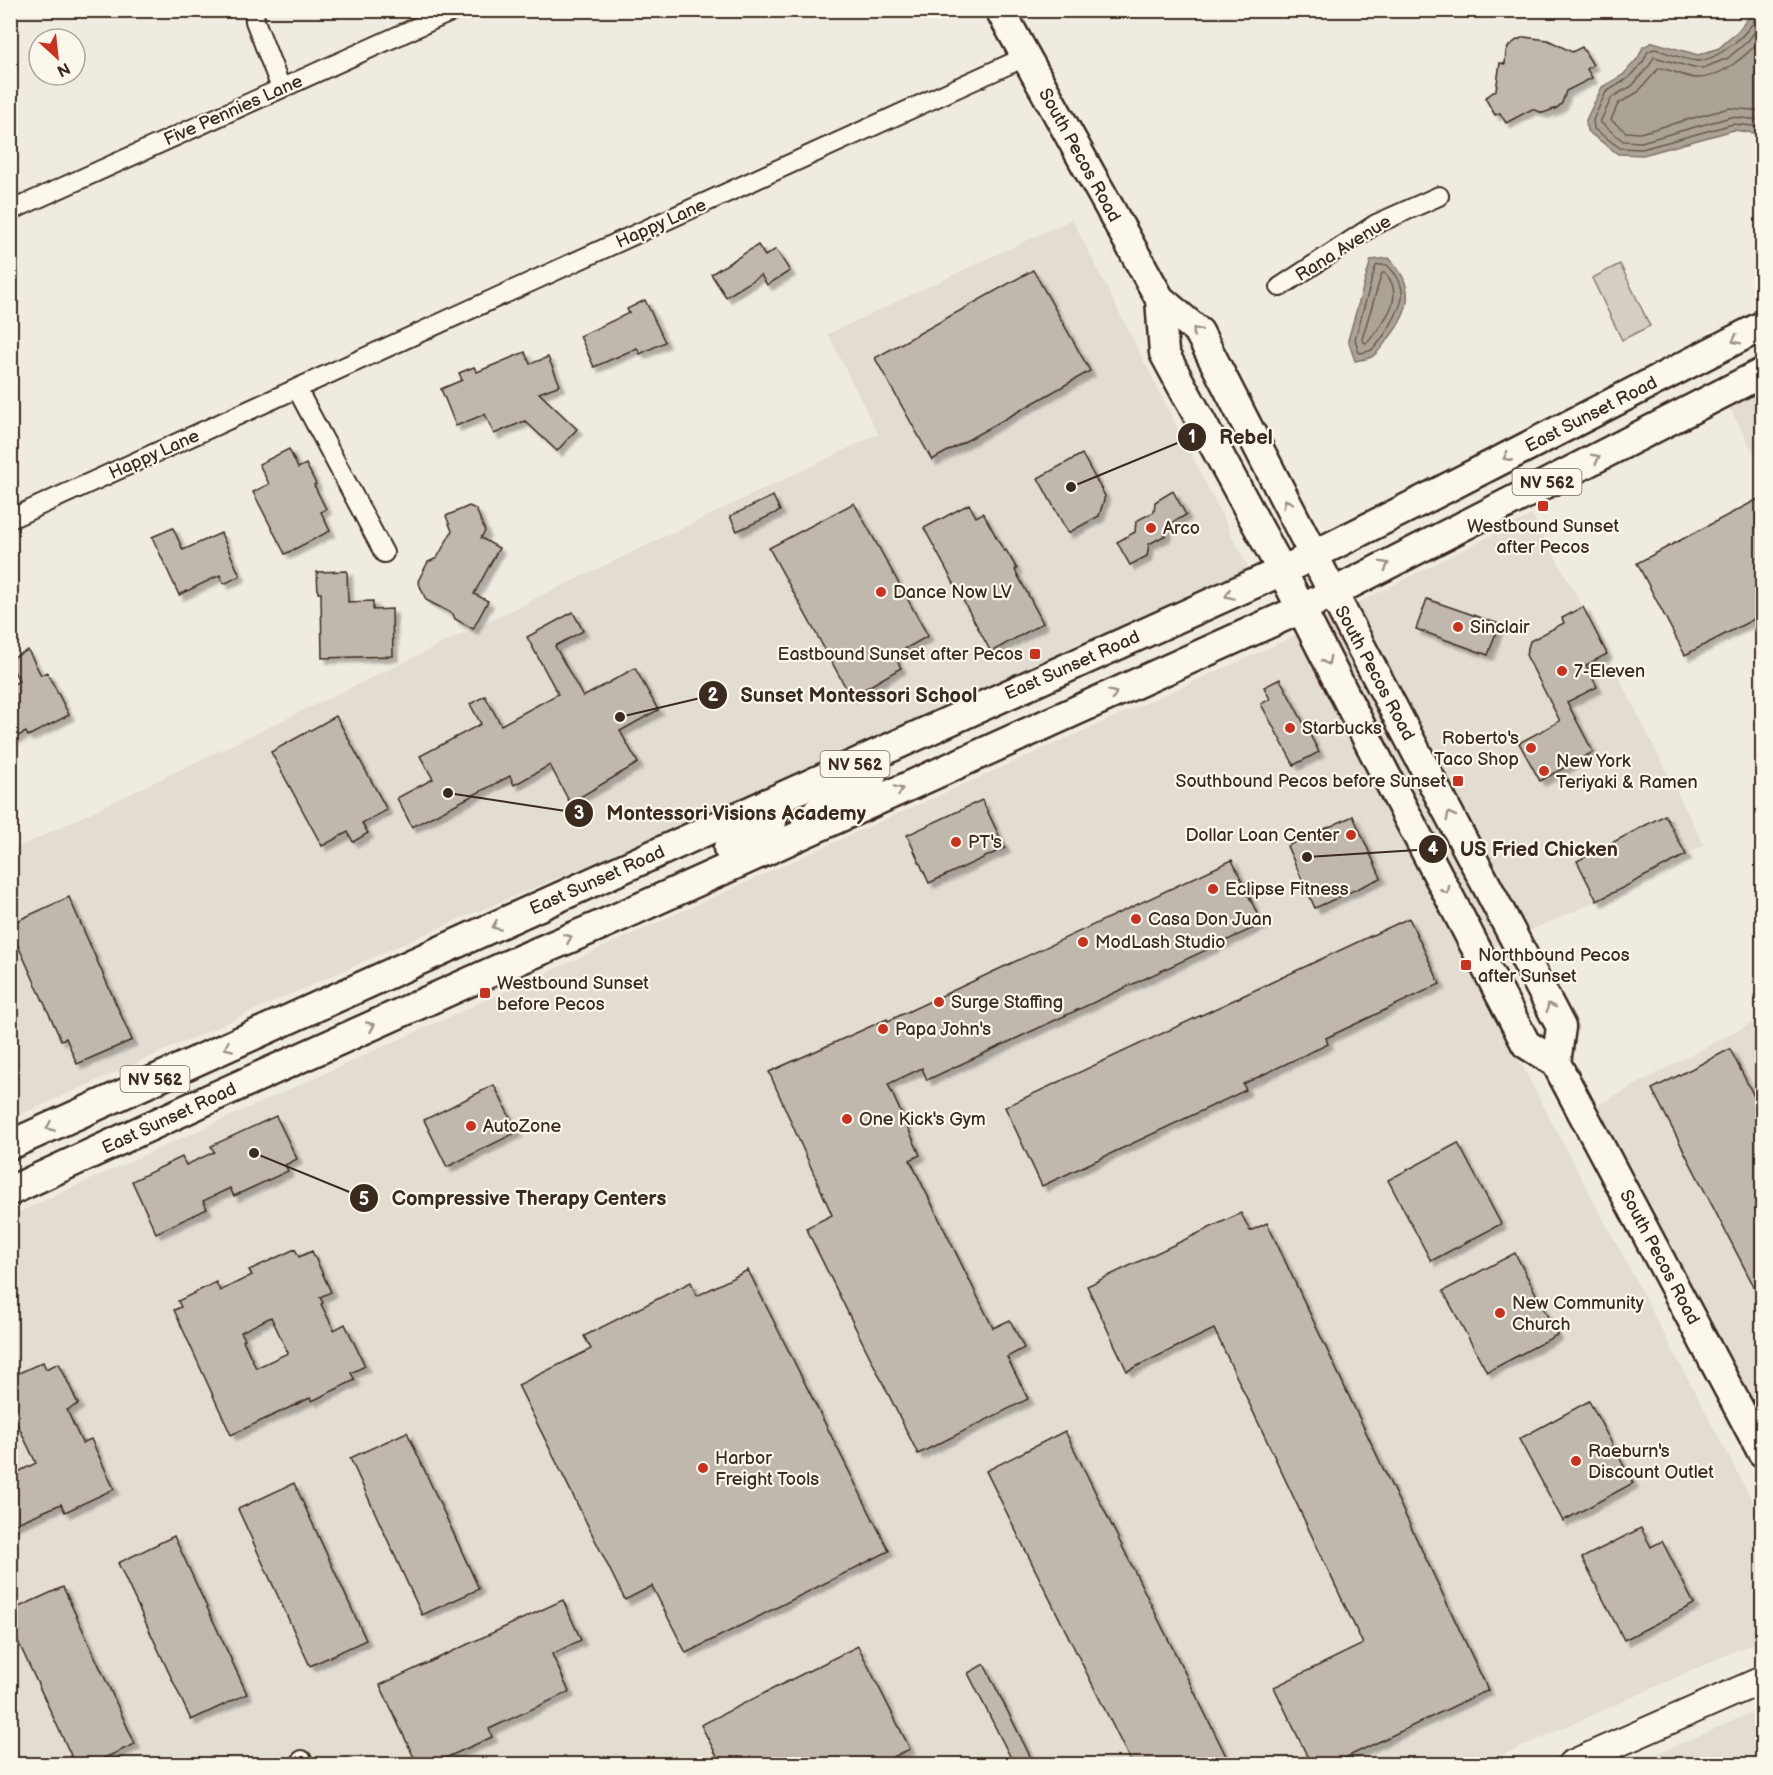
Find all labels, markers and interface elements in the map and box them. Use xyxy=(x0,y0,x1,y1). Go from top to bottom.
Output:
north arrow xyxy=(27,27,87,87)
text: N xyxy=(53,58,73,80)
street label: Five Pennies Lane xyxy=(161,70,306,150)
street label: South Pecos Road xyxy=(1034,85,1125,226)
street label: Happy Lane xyxy=(613,194,710,253)
street label: Rana Avenue xyxy=(1292,211,1395,286)
one-way arrow xyxy=(1192,328,1203,338)
one-way arrow xyxy=(1731,333,1742,344)
street label: East Sunset Road xyxy=(1522,372,1661,457)
callout: Rebel xyxy=(1177,418,1284,456)
street label: Happy Lane xyxy=(106,425,203,484)
text: Rebel xyxy=(1219,426,1273,450)
text: 1 xyxy=(1188,427,1196,448)
one-way arrow xyxy=(1503,450,1514,461)
one-way arrow xyxy=(1590,453,1601,465)
road number: NV 562 xyxy=(1512,469,1582,495)
one-way arrow xyxy=(1283,498,1295,509)
marker: Westbound Sunset after Pecos xyxy=(1536,499,1550,513)
place label: Westbound Sunset after Pecos xyxy=(1467,516,1619,558)
place label: Arco xyxy=(1163,518,1200,539)
marker: Arco xyxy=(1144,521,1158,535)
one-way arrow xyxy=(1379,561,1390,573)
place label: Dance Now LV xyxy=(893,582,1012,603)
marker: Dance Now LV xyxy=(874,585,888,599)
one-way arrow xyxy=(1224,588,1235,600)
street label: South Pecos Road xyxy=(1330,602,1419,744)
place label: Sinclair xyxy=(1470,617,1530,638)
marker: Sinclair xyxy=(1451,620,1465,634)
street label: East Sunset Road xyxy=(1001,626,1143,705)
place label: Eastbound Sunset after Pecos xyxy=(778,644,1023,665)
marker: Eastbound Sunset after Pecos xyxy=(1028,647,1042,661)
one-way arrow xyxy=(1320,655,1332,666)
place label: 7-Eleven xyxy=(1574,661,1645,682)
marker: 7-Eleven xyxy=(1555,664,1569,678)
callout: Sunset Montessori School xyxy=(698,676,989,714)
text: Sunset Montessori School xyxy=(741,684,977,708)
text: 2 xyxy=(708,685,719,706)
one-way arrow xyxy=(1107,689,1118,701)
place label: Starbucks xyxy=(1302,718,1382,739)
marker: Starbucks xyxy=(1283,721,1297,735)
place label: Roberto's Taco Shop xyxy=(1434,728,1519,770)
marker: Roberto's Taco Shop xyxy=(1524,741,1538,755)
road number: NV 562 xyxy=(820,751,890,777)
place label: New York Teriyaki & Ramen xyxy=(1556,751,1698,793)
marker: New York Teriyaki & Ramen xyxy=(1537,764,1551,778)
place label: Southbound Pecos before Sunset xyxy=(1176,771,1446,792)
marker: Southbound Pecos before Sunset xyxy=(1451,774,1465,788)
one-way arrow xyxy=(893,786,904,798)
callout: Montessori Visions Academy xyxy=(564,794,879,832)
text: Montessori Visions Academy xyxy=(606,802,867,826)
text: 3 xyxy=(574,803,584,824)
one-way arrow xyxy=(1446,812,1457,822)
place label: Dollar Loan Center xyxy=(1185,825,1339,846)
marker: Dollar Loan Center xyxy=(1344,828,1358,842)
callout: US Fried Chicken xyxy=(1418,830,1629,868)
place label: PT's xyxy=(968,832,1002,853)
marker: PT's xyxy=(949,835,963,849)
text: US Fried Chicken xyxy=(1460,838,1618,862)
text: 4 xyxy=(1428,839,1439,860)
street label: East Sunset Road xyxy=(526,841,668,920)
place label: Eclipse Fitness xyxy=(1225,879,1349,900)
marker: Eclipse Fitness xyxy=(1206,882,1220,896)
one-way arrow xyxy=(1439,884,1450,894)
place label: Casa Don Juan xyxy=(1148,909,1272,930)
marker: Casa Don Juan xyxy=(1129,912,1143,926)
one-way arrow xyxy=(491,918,502,930)
place label: ModLash Studio xyxy=(1095,932,1226,953)
one-way arrow xyxy=(562,934,573,946)
marker: ModLash Studio xyxy=(1076,935,1090,949)
place label: Northbound Pecos after Sunset xyxy=(1478,945,1630,987)
marker: Northbound Pecos after Sunset xyxy=(1459,958,1473,972)
place label: Westbound Sunset before Pecos xyxy=(497,973,649,1015)
marker: Westbound Sunset before Pecos xyxy=(478,986,492,1000)
place label: Surge Staffing xyxy=(951,992,1063,1013)
marker: Surge Staffing xyxy=(932,995,946,1009)
one-way arrow xyxy=(1546,1003,1557,1013)
place label: Papa John's xyxy=(895,1019,991,1040)
one-way arrow xyxy=(364,1022,375,1034)
marker: Papa John's xyxy=(876,1022,890,1036)
one-way arrow xyxy=(223,1039,234,1051)
road number: NV 562 xyxy=(120,1066,190,1092)
street label: East Sunset Road xyxy=(99,1078,240,1159)
place label: One Kick's Gym xyxy=(859,1109,986,1130)
marker: One Kick's Gym xyxy=(840,1112,854,1126)
place label: AutoZone xyxy=(483,1116,561,1137)
marker: AutoZone xyxy=(464,1119,478,1133)
one-way arrow xyxy=(46,1120,57,1132)
callout: Compressive Therapy Centers xyxy=(349,1179,678,1217)
street label: South Pecos Road xyxy=(1615,1186,1704,1328)
text: Compressive Therapy Centers xyxy=(392,1187,666,1211)
text: 5 xyxy=(359,1189,369,1210)
place label: New Community Church xyxy=(1512,1293,1645,1335)
marker: New Community Church xyxy=(1493,1306,1507,1320)
place label: Raeburn's Discount Outlet xyxy=(1588,1441,1714,1483)
place label: Harbor Freight Tools xyxy=(715,1448,819,1490)
marker: Raeburn's Discount Outlet xyxy=(1569,1454,1583,1468)
marker: Harbor Freight Tools xyxy=(696,1461,710,1475)

